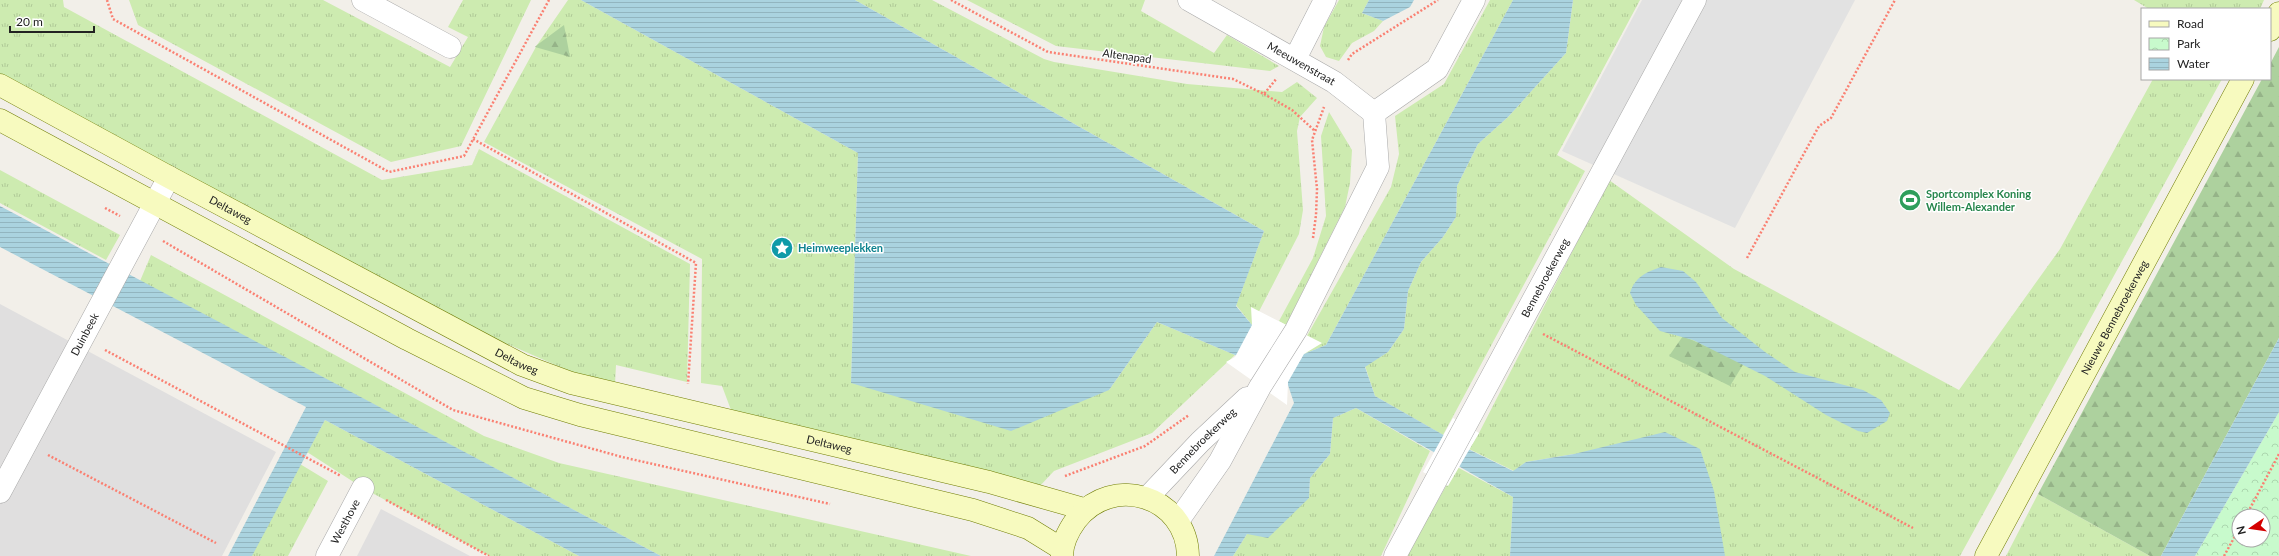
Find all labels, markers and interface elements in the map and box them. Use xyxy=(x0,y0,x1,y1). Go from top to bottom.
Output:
scale bar xyxy=(10,8,94,34)
legend xyxy=(2141,8,2271,80)
text: 20 m xyxy=(16,14,43,29)
text: Road xyxy=(2177,16,2204,31)
text: Park xyxy=(2177,36,2201,51)
street label: Meeuwenstraat xyxy=(1265,39,1338,87)
street label: Altenapad xyxy=(1102,46,1152,65)
text: Water xyxy=(2177,56,2210,71)
sports icon: Sportcomplex Koning Willem-Alexander xyxy=(1897,187,1923,213)
place label: Sportcomplex Koning Willem-Alexander xyxy=(1926,187,2031,213)
street label: Deltaweg xyxy=(207,193,254,226)
place icon: Heimweeplekken xyxy=(769,235,795,261)
street label: Bennebroekerweg xyxy=(1518,236,1571,320)
place label: Heimweeplekken xyxy=(798,241,883,254)
street label: Nieuwe Bennebroekerweg xyxy=(2078,257,2150,377)
street label: Duinbeek xyxy=(67,310,101,358)
street label: Deltaweg xyxy=(493,345,540,377)
street label: Bennebroekerweg xyxy=(1167,405,1239,476)
street label: Deltaweg xyxy=(805,432,854,455)
street label: Westhove xyxy=(328,496,362,546)
north arrow xyxy=(2231,508,2271,548)
text: N xyxy=(2233,525,2248,536)

